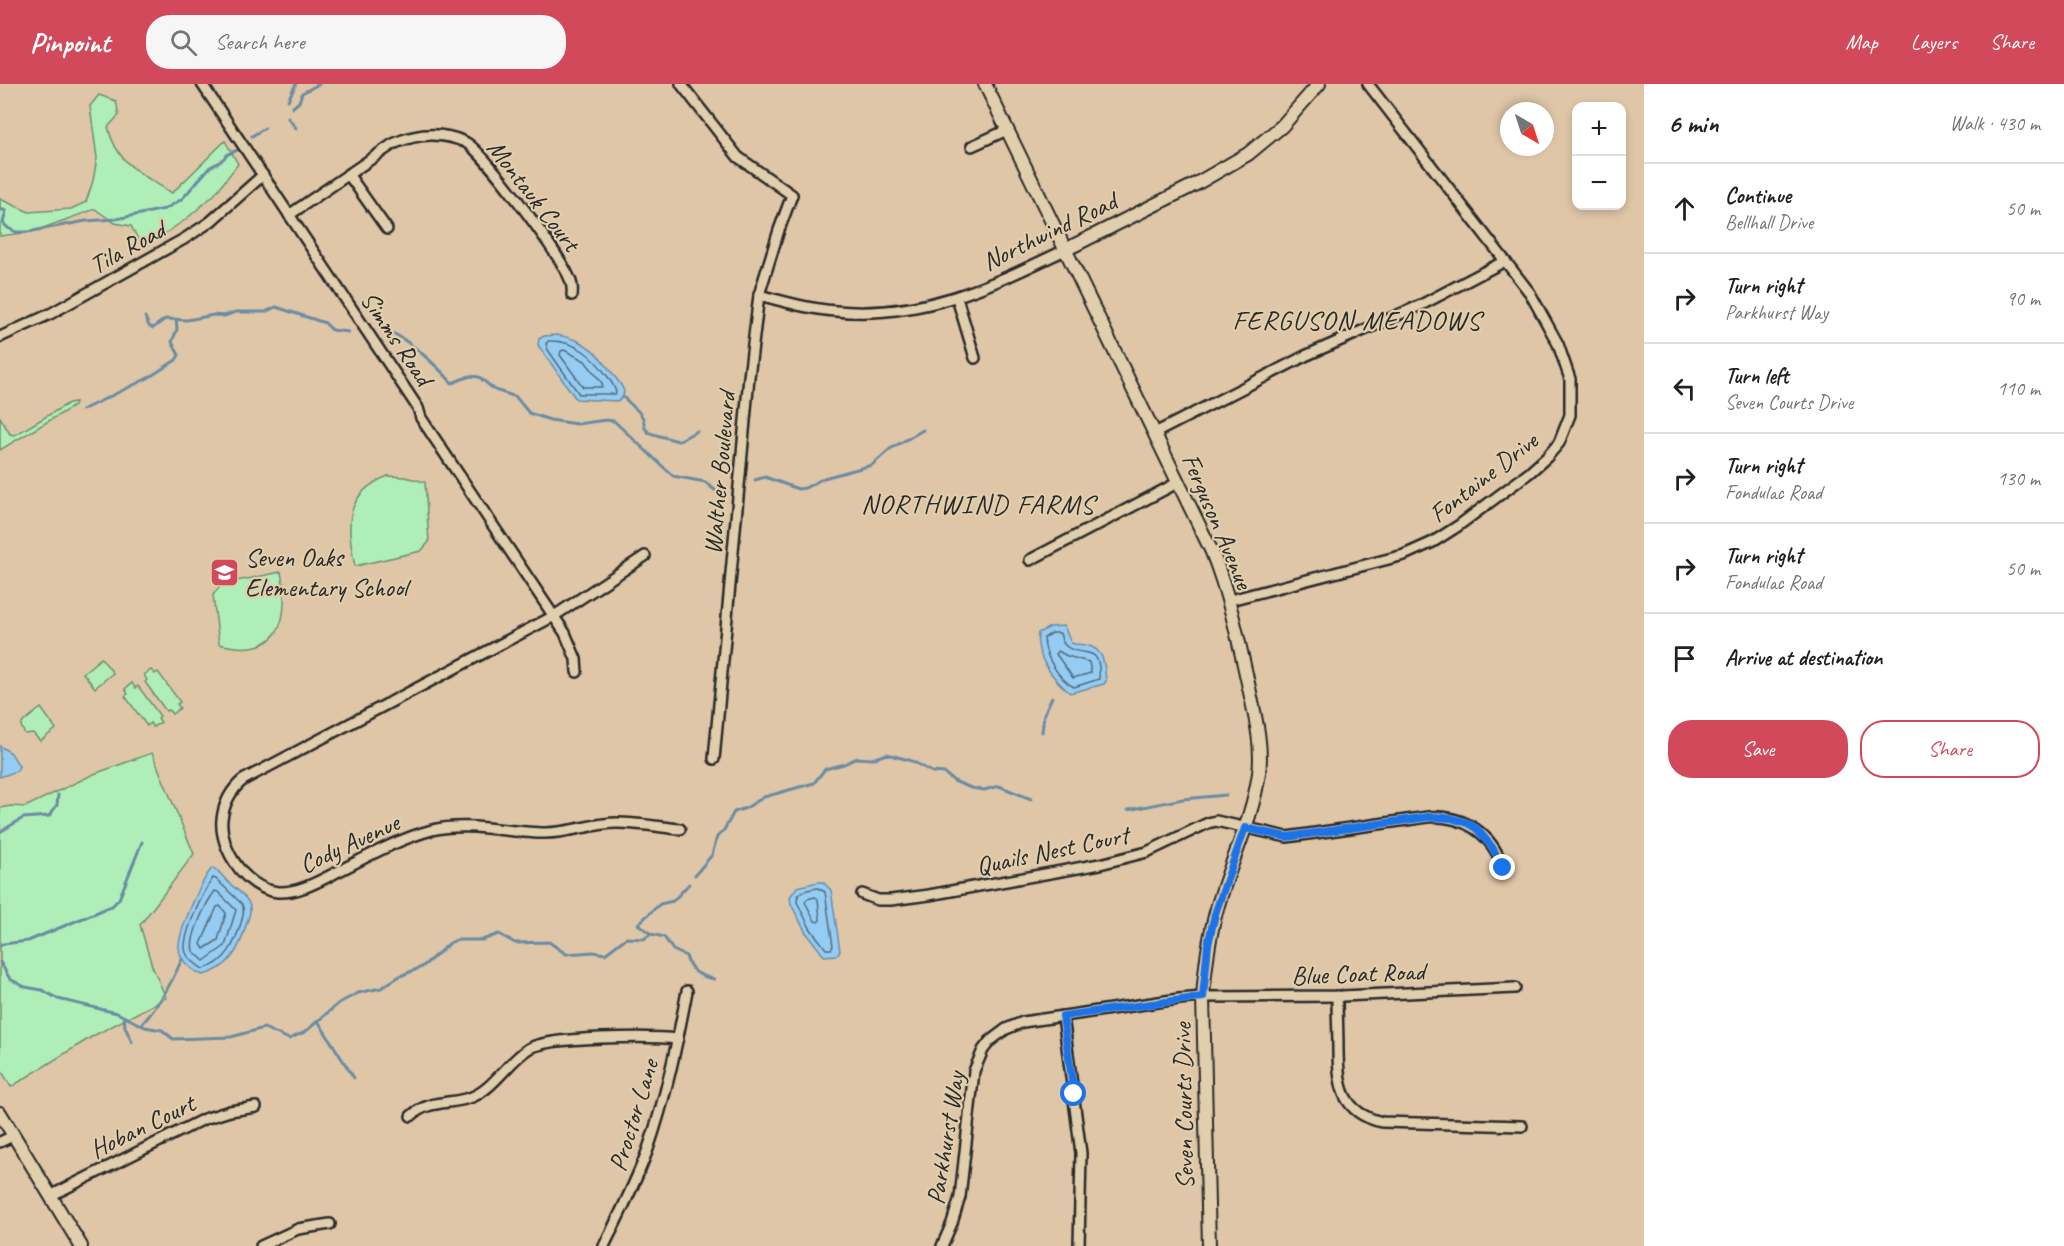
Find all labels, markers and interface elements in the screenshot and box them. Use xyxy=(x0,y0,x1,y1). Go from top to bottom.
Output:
search box xyxy=(146,15,566,69)
text: Pinpoint xyxy=(30,25,110,60)
icon: search xyxy=(167,26,200,59)
text: Search here xyxy=(215,28,305,56)
text: Map xyxy=(1845,29,1878,55)
text: Layers xyxy=(1911,29,1957,55)
text: Share xyxy=(1990,29,2034,55)
north arrow xyxy=(1500,102,1554,156)
map controls xyxy=(1572,102,1626,210)
button: + xyxy=(1572,102,1626,156)
text: 6 min xyxy=(1668,107,1718,140)
text: Walk · 430 m xyxy=(1950,111,2040,136)
street label: Montauk Court xyxy=(480,133,589,260)
button: − xyxy=(1572,156,1626,210)
text: Continue xyxy=(1725,182,1791,210)
street label: Northwind Road xyxy=(977,183,1125,278)
icon: ahead xyxy=(1668,192,1701,225)
text: 50 m xyxy=(2006,196,2040,221)
text: Bellhall Drive xyxy=(1725,210,1813,235)
street label: Tila Road xyxy=(84,211,174,282)
text: Turn right xyxy=(1725,272,1802,300)
icon: right xyxy=(1668,282,1701,315)
street label: Simms Road xyxy=(353,285,442,395)
text: 90 m xyxy=(2006,286,2040,311)
text: Parkhurst Way xyxy=(1725,300,1828,325)
district label: FERGUSON MEADOWS xyxy=(1233,303,1485,337)
text: Turn left xyxy=(1725,362,1789,390)
icon: left xyxy=(1668,372,1701,405)
text: 110 m xyxy=(1997,376,2040,401)
street label: Walther Boulevard xyxy=(696,387,743,556)
text: Seven Courts Drive xyxy=(1725,390,1853,415)
street label: Fontaine Drive xyxy=(1422,424,1546,530)
street label: Ferguson Avenue xyxy=(1174,448,1261,595)
text: Turn right xyxy=(1725,452,1802,480)
icon: right xyxy=(1668,462,1701,495)
text: 130 m xyxy=(1997,466,2040,491)
text: Fondulac Road xyxy=(1725,480,1822,505)
district label: NORTHWIND FARMS xyxy=(861,487,1098,521)
place label: Seven Oaks Elementary School xyxy=(245,541,412,604)
text: Turn right xyxy=(1725,542,1802,570)
icon: right xyxy=(1668,552,1701,585)
school or university icon: Seven Oaks Elementary School xyxy=(208,556,240,588)
text: 50 m xyxy=(2006,556,2040,581)
text: Fondulac Road xyxy=(1725,570,1822,595)
icon: arrive xyxy=(1668,642,1701,675)
text: Arrive at destination xyxy=(1725,644,1882,672)
button: Save xyxy=(1668,720,1848,778)
button: Share xyxy=(1860,720,2040,778)
street label: Cody Avenue xyxy=(294,805,407,881)
street label: Quails Nest Court xyxy=(973,818,1135,883)
route end xyxy=(1489,854,1515,880)
street label: Blue Coat Road xyxy=(1291,955,1429,992)
street label: Seven Courts Drive xyxy=(1166,1021,1201,1190)
street label: Proctor Lane xyxy=(601,1053,667,1175)
street label: Parkhurst Way xyxy=(919,1067,973,1207)
route start xyxy=(1060,1080,1086,1106)
street label: Hoban Court xyxy=(84,1086,202,1166)

